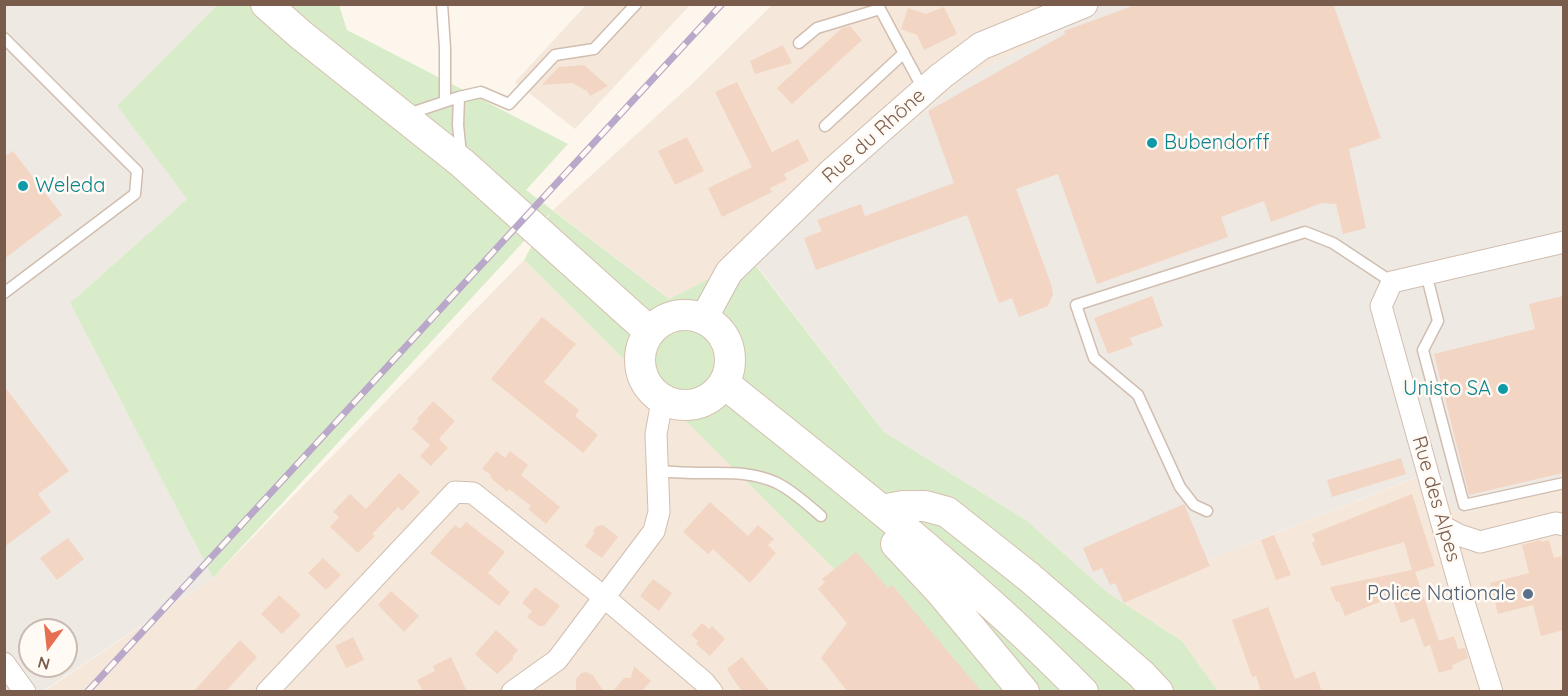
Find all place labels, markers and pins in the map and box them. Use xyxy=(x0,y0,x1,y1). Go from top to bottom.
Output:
place label: Bubendorff xyxy=(1164,131,1270,155)
marker: Bubendorff xyxy=(1145,136,1159,150)
place label: Weleda xyxy=(35,174,105,198)
marker: Weleda xyxy=(16,179,30,193)
place label: Unisto SA xyxy=(1403,377,1491,401)
marker: Unisto SA xyxy=(1496,382,1510,396)
place label: Police Nationale xyxy=(1367,582,1516,606)
marker: Police Nationale xyxy=(1521,587,1535,601)

